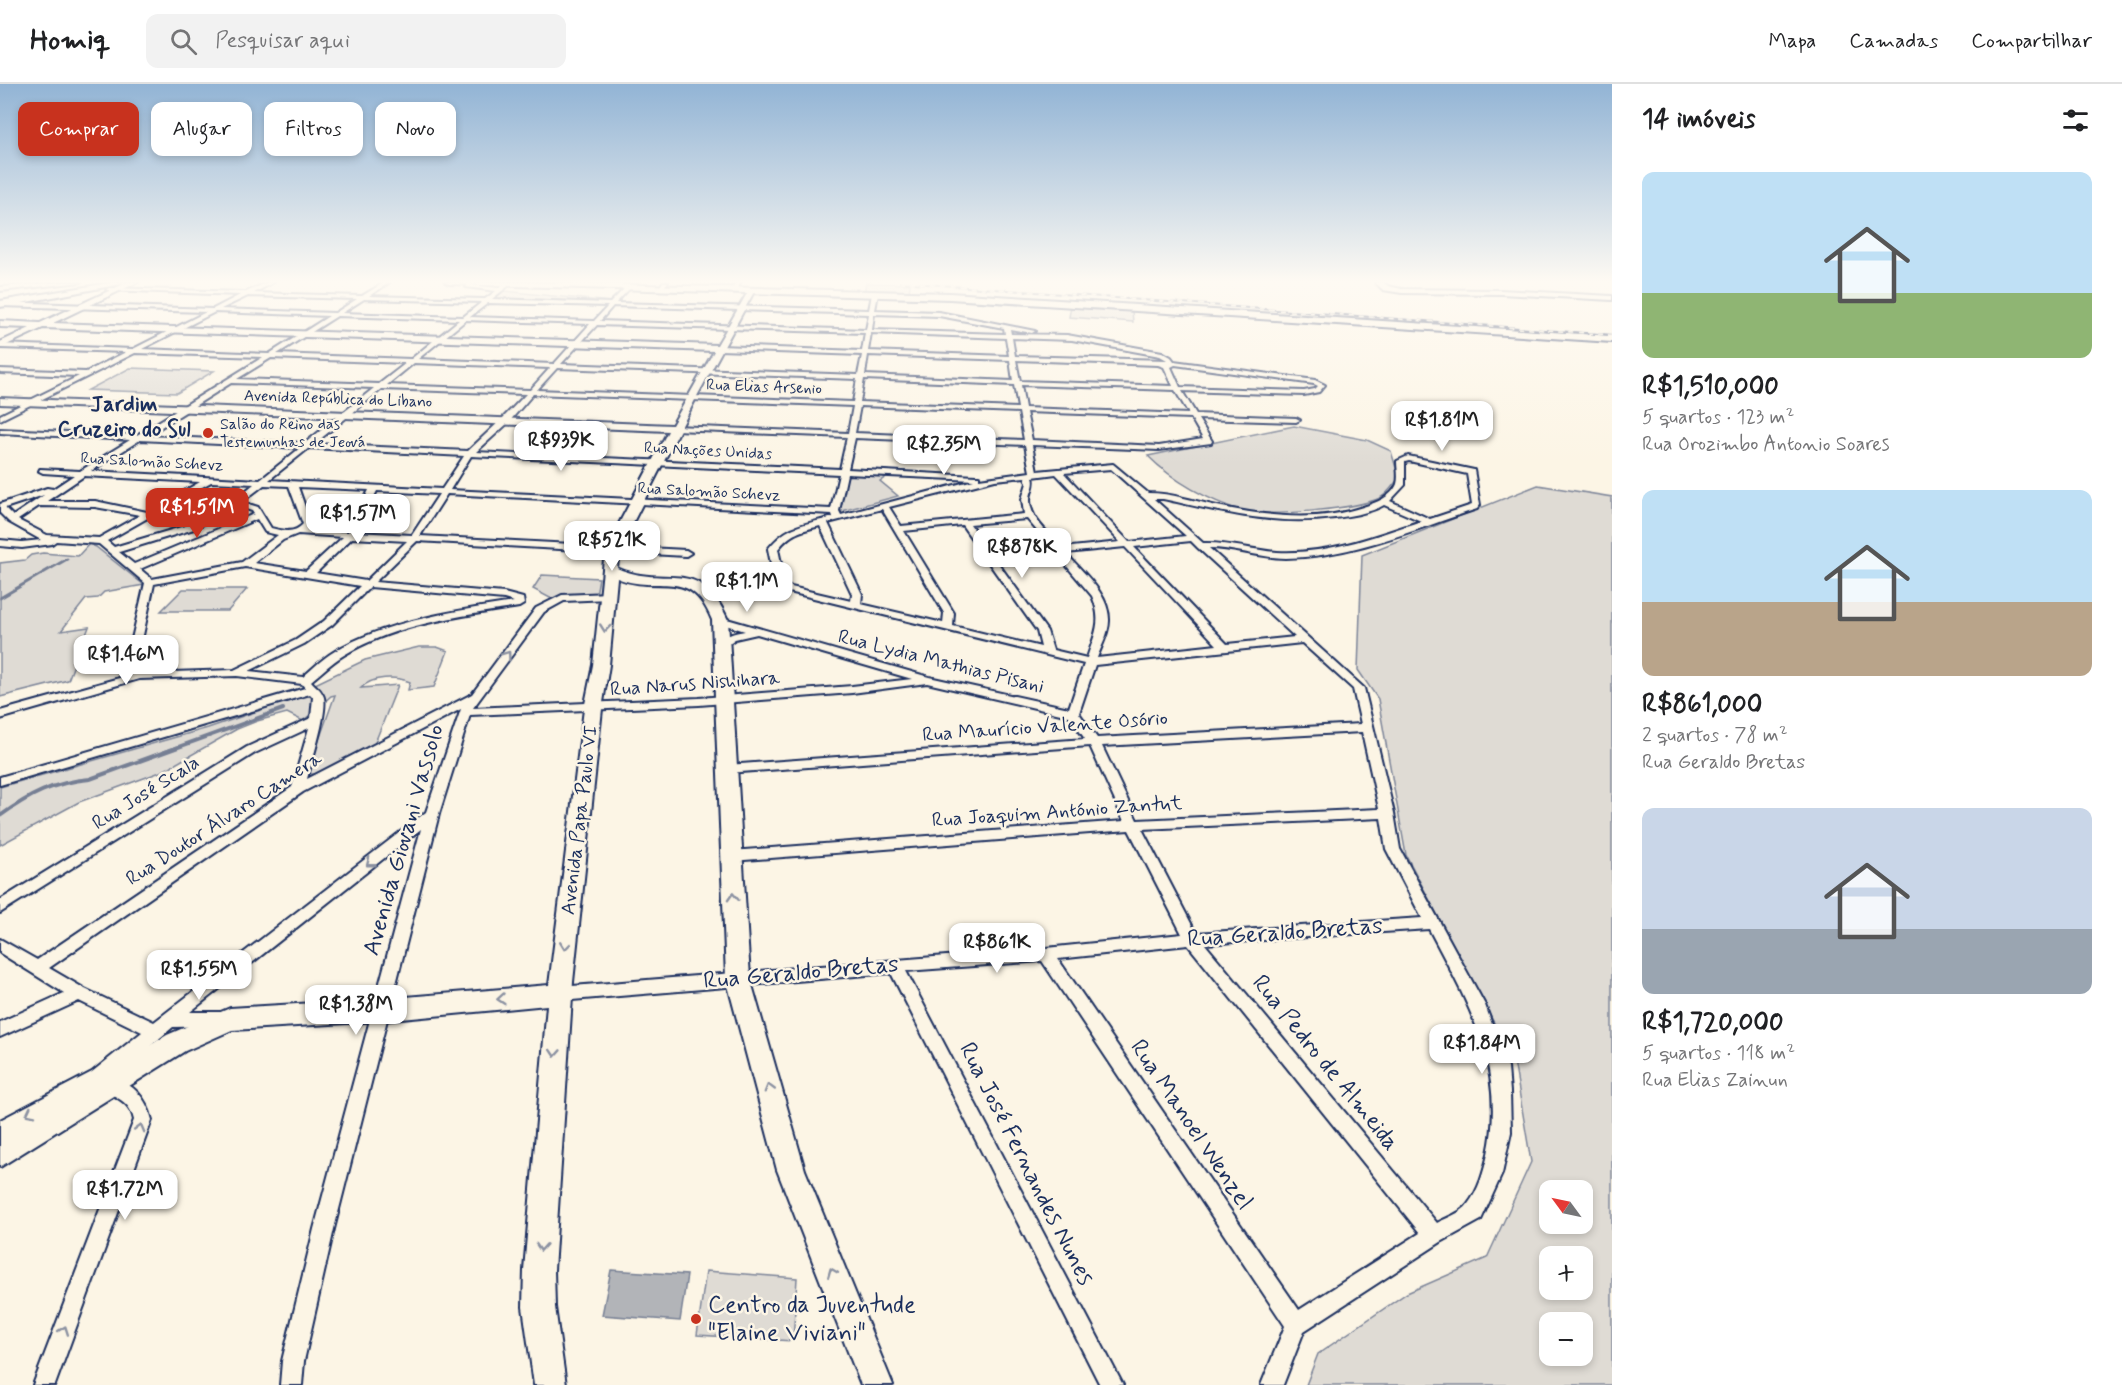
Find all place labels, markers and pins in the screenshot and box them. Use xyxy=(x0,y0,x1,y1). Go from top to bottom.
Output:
pin: R$1.81M xyxy=(1387,401,1497,452)
place label: Salão do Reino das Testemunhas de Jeová xyxy=(220,414,365,453)
pin: R$939K xyxy=(512,421,610,472)
pin: R$2.35M xyxy=(889,425,999,476)
marker: Salão do Reino das Testemunhas de Jeová xyxy=(201,426,215,440)
pin: R$1.51M xyxy=(142,488,252,539)
pin: R$1.57M xyxy=(303,494,413,545)
pin: R$521K xyxy=(563,521,661,572)
pin: R$878K xyxy=(973,528,1071,579)
pin: R$1.1M xyxy=(698,562,796,613)
pin: R$1.46M xyxy=(71,635,181,686)
pin: R$861K xyxy=(948,923,1046,974)
pin: R$1.55M xyxy=(144,950,254,1001)
pin: R$1.38M xyxy=(301,985,411,1036)
pin: R$1.84M xyxy=(1427,1024,1537,1075)
pin: R$1.72M xyxy=(70,1170,180,1221)
place label: Centro da Juventude "Elaine Viviani" xyxy=(708,1290,916,1349)
marker: Centro da Juventude "Elaine Viviani" xyxy=(689,1312,703,1326)

